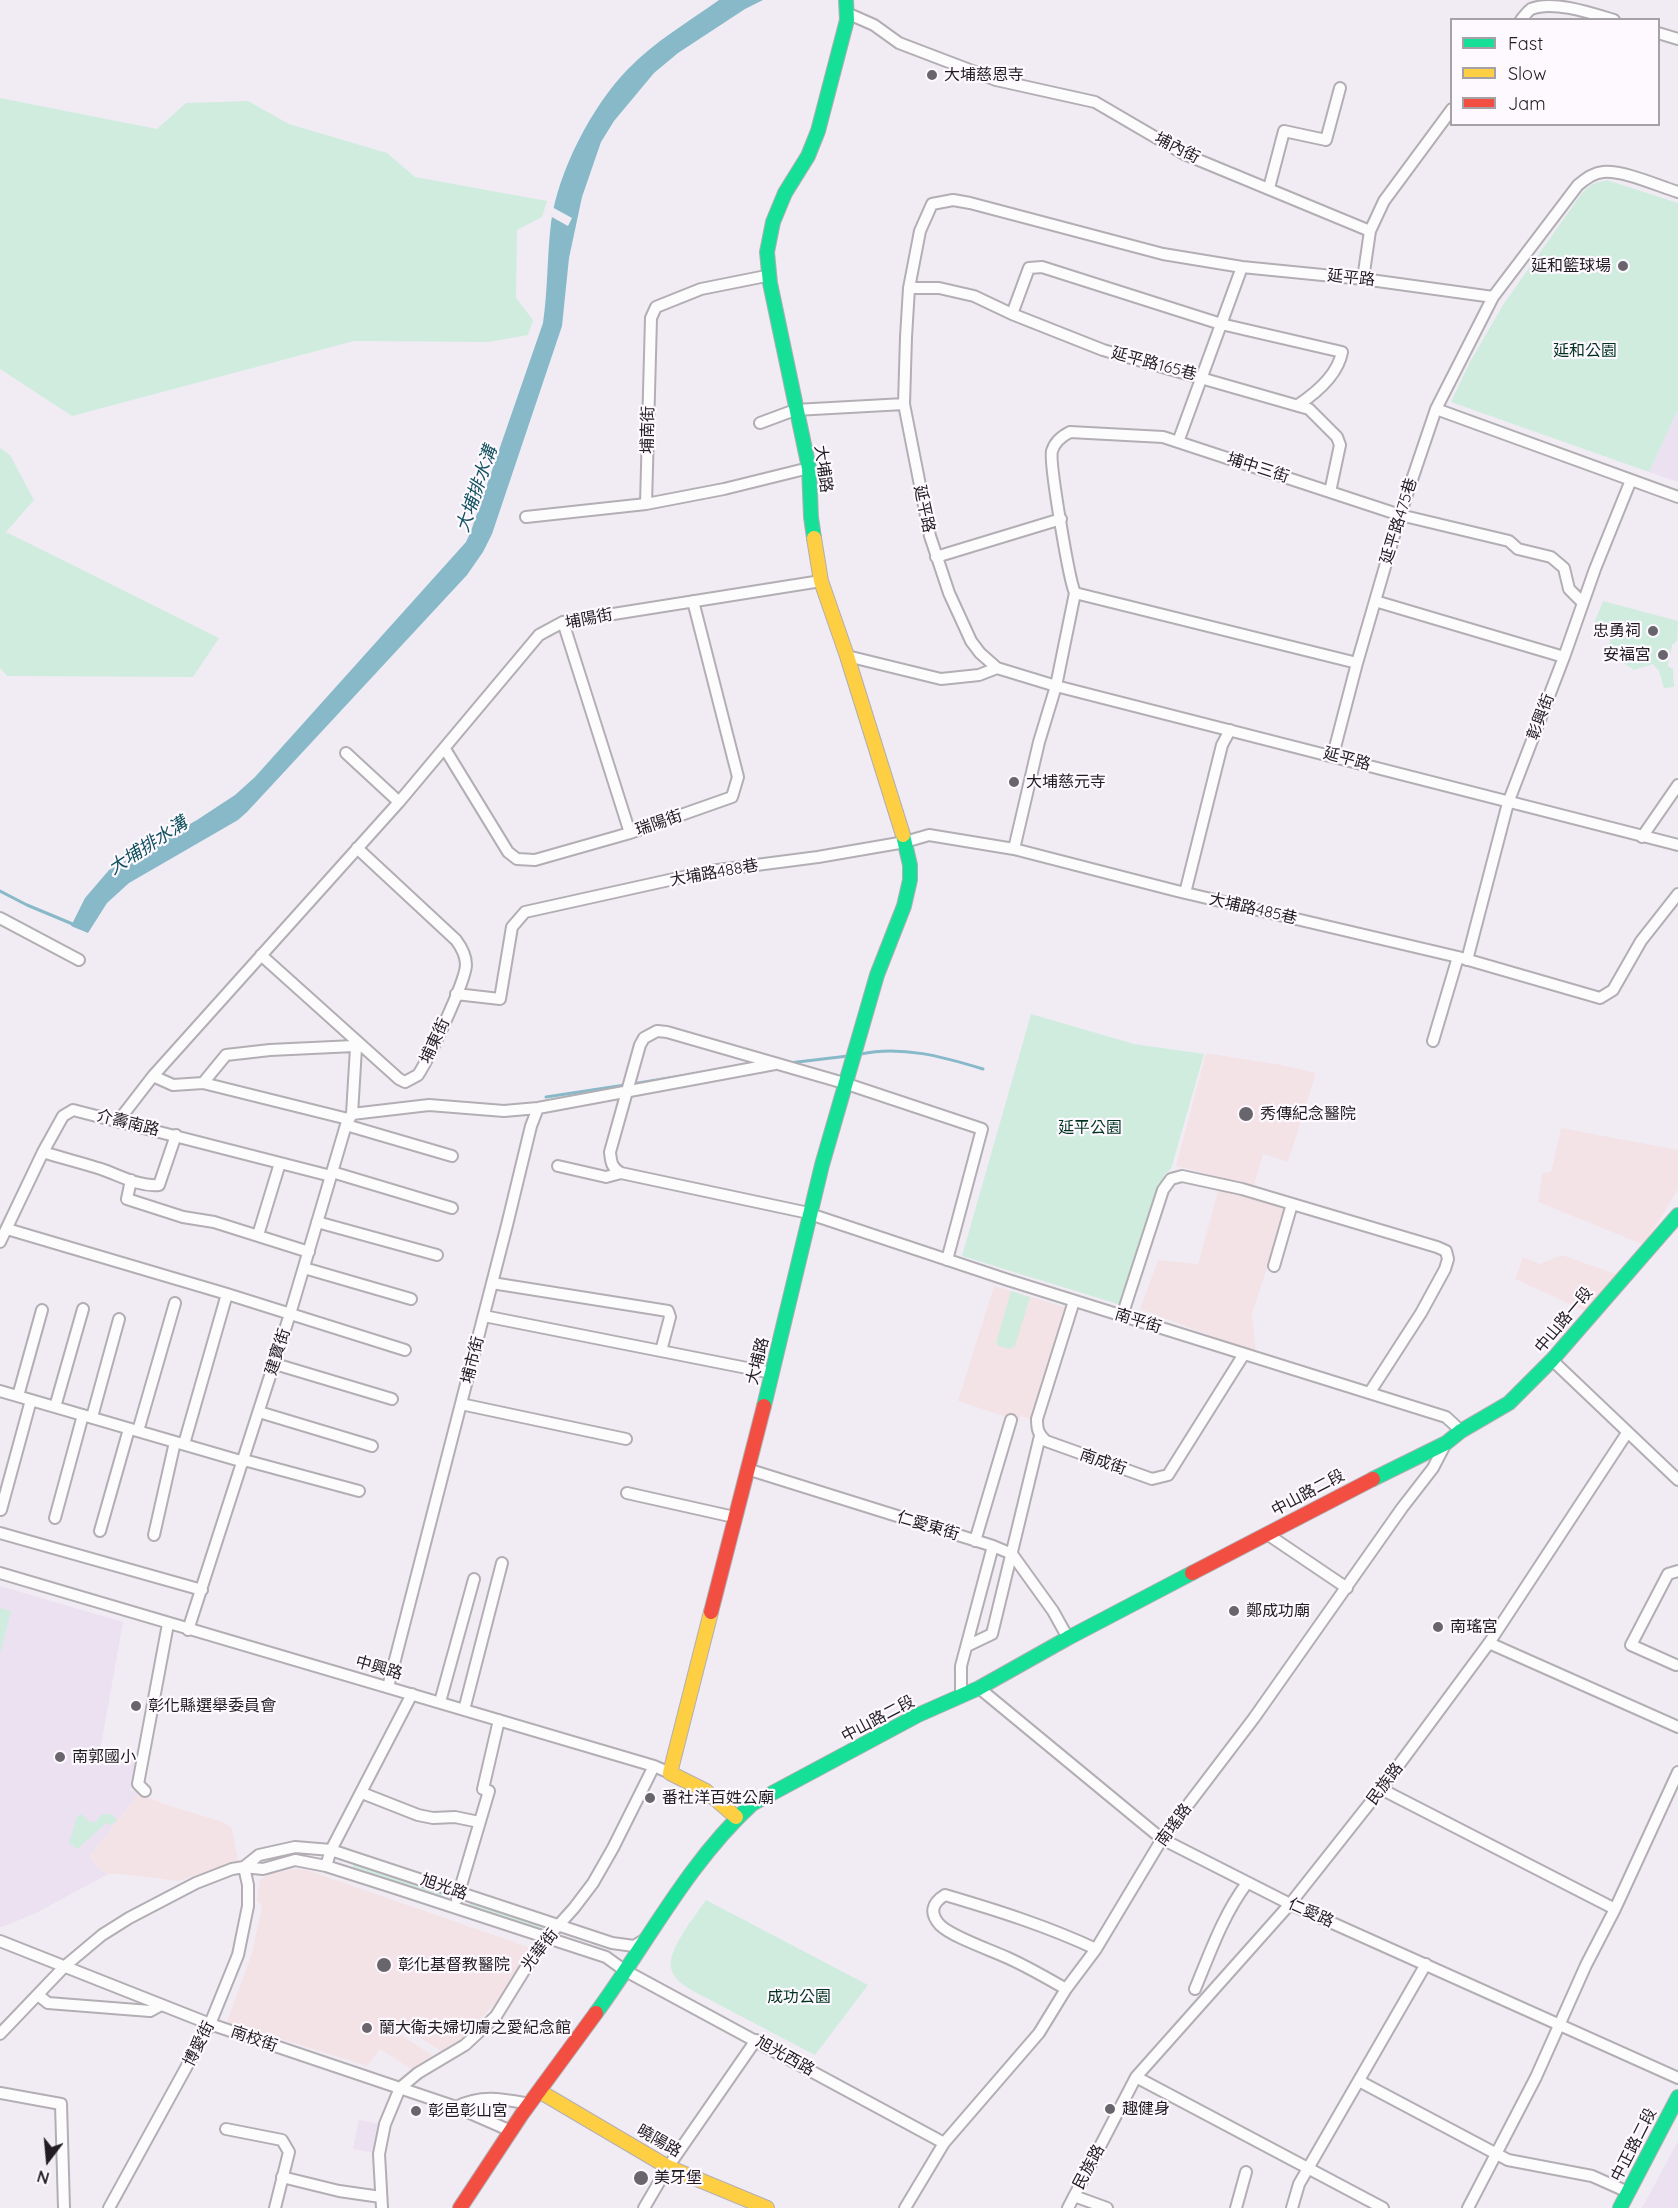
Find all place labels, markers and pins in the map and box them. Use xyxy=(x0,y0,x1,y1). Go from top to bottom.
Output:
place label: 大埔慈恩寺 xyxy=(944,65,1024,85)
marker: 大埔慈恩寺 xyxy=(925,68,939,82)
place label: 延和籃球場 xyxy=(1531,256,1611,276)
marker: 延和籃球場 xyxy=(1616,259,1630,273)
place label: 忠勇祠 xyxy=(1593,621,1641,641)
marker: 忠勇祠 xyxy=(1646,624,1660,638)
place label: 安福宮 xyxy=(1603,645,1651,665)
marker: 安福宮 xyxy=(1656,648,1670,662)
place label: 大埔慈元寺 xyxy=(1026,772,1106,792)
marker: 大埔慈元寺 xyxy=(1007,775,1021,789)
place label: 秀傳紀念醫院 xyxy=(1260,1104,1356,1124)
marker: 秀傳紀念醫院 xyxy=(1237,1105,1255,1123)
place label: 鄭成功廟 xyxy=(1246,1601,1310,1621)
marker: 鄭成功廟 xyxy=(1227,1604,1241,1618)
place label: 南瑤宮 xyxy=(1450,1617,1498,1637)
marker: 南瑤宮 xyxy=(1431,1620,1445,1634)
place label: 彰化縣選舉委員會 xyxy=(148,1696,276,1716)
marker: 彰化縣選舉委員會 xyxy=(129,1699,143,1713)
place label: 南郭國小 xyxy=(72,1747,136,1767)
marker: 南郭國小 xyxy=(53,1750,67,1764)
place label: 番社洋百姓公廟 xyxy=(662,1788,774,1808)
marker: 番社洋百姓公廟 xyxy=(643,1791,657,1805)
place label: 彰化基督教醫院 xyxy=(398,1955,510,1975)
marker: 彰化基督教醫院 xyxy=(375,1956,393,1974)
place label: 蘭大衛夫婦切膚之愛紀念館 xyxy=(379,2018,571,2038)
marker: 蘭大衛夫婦切膚之愛紀念館 xyxy=(360,2021,374,2035)
place label: 趣健身 xyxy=(1122,2099,1170,2119)
place label: 彰邑彰山宮 xyxy=(428,2101,508,2121)
marker: 趣健身 xyxy=(1103,2102,1117,2116)
marker: 彰邑彰山宮 xyxy=(409,2104,423,2118)
place label: 美牙堡 xyxy=(654,2168,702,2188)
marker: 美牙堡 xyxy=(632,2169,650,2187)

